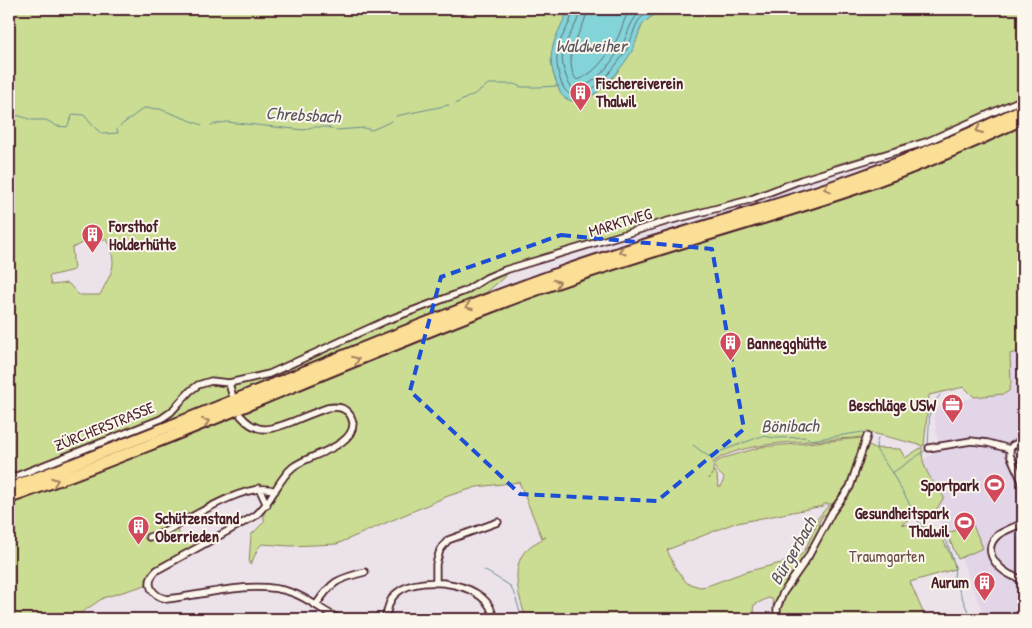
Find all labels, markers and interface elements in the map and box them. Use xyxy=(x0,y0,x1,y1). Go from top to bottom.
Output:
water label: Waldweiher xyxy=(555,33,629,58)
place label: Fischereiverein Thalwil xyxy=(595,72,683,112)
building icon: Fischereiverein Thalwil xyxy=(568,80,592,111)
water label: Chrebsbach xyxy=(265,100,343,129)
one-way arrow xyxy=(975,123,984,134)
one-way arrow xyxy=(824,182,832,192)
street label: MARKTWEG xyxy=(586,202,655,242)
place label: Forsthof Holderhütte xyxy=(108,215,177,255)
building icon: Forsthof Holderhütte xyxy=(81,223,105,254)
one-way arrow xyxy=(618,246,627,256)
one-way arrow xyxy=(552,279,560,289)
one-way arrow xyxy=(465,300,474,310)
building icon: Bannegghütte xyxy=(719,331,743,362)
place label: Bannegghütte xyxy=(747,332,828,355)
one-way arrow xyxy=(351,356,360,367)
office icon: Beschläge USW xyxy=(940,393,964,424)
place label: Beschläge USW xyxy=(849,394,936,417)
street label: ZÜRCHERSTRASSE xyxy=(51,396,157,456)
water label: Bönibach xyxy=(761,412,820,439)
one-way arrow xyxy=(201,418,210,428)
sports icon: Sportpark xyxy=(983,473,1007,504)
place label: Sportpark xyxy=(921,474,979,497)
one-way arrow xyxy=(50,477,58,487)
place label: Gesundheitspark Thalwil xyxy=(855,502,950,542)
place label: Schützenstand Oberrieden xyxy=(155,507,240,547)
sports icon: Gesundheitspark Thalwil xyxy=(953,510,977,541)
water label: Bürgerbach xyxy=(763,511,823,589)
building icon: Schützenstand Oberrieden xyxy=(127,515,151,546)
park label: Traumgarten xyxy=(849,545,925,567)
building icon: Aurum xyxy=(973,570,997,601)
place label: Aurum xyxy=(931,571,969,593)

